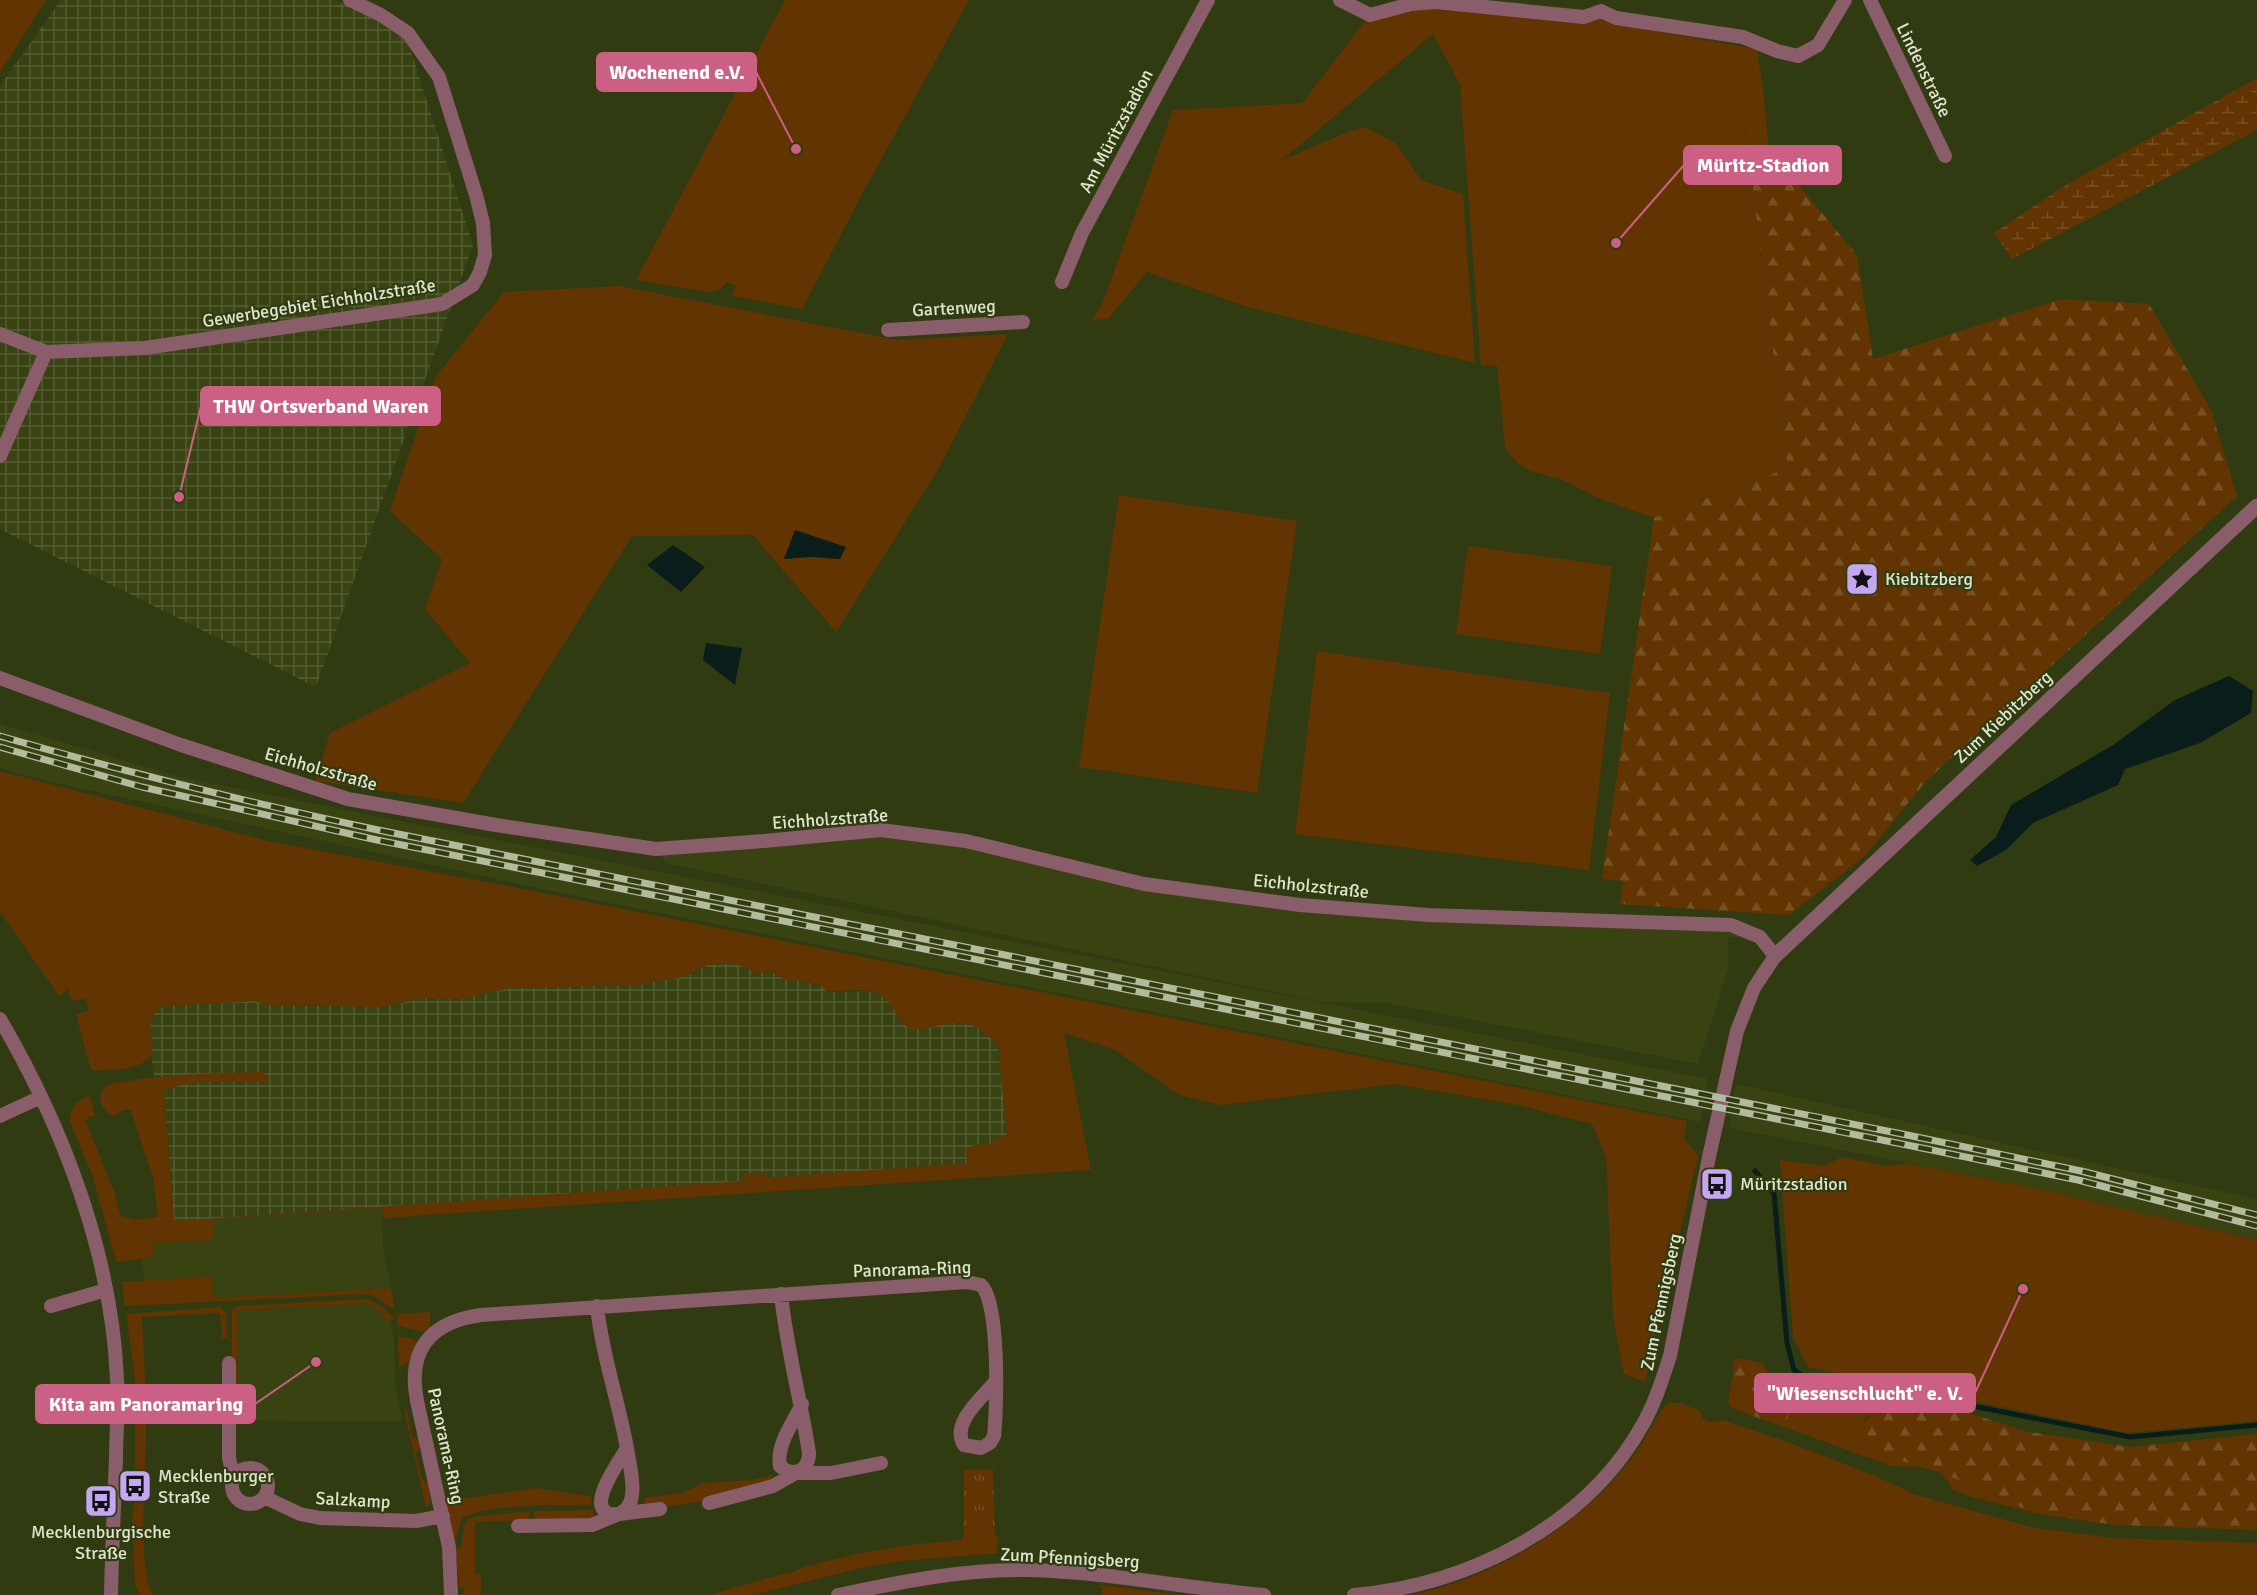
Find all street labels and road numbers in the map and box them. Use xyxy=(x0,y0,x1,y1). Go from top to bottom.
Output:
street label: Lindenstraße xyxy=(1892,19,1956,121)
street label: Am Müritzstadion xyxy=(1074,65,1158,197)
street label: Gewerbegebiet Eichholzstraße xyxy=(201,274,437,332)
street label: Gartenweg xyxy=(912,295,996,321)
street label: Zum Kiebitzberg xyxy=(1950,666,2056,768)
street label: Eichholzstraße xyxy=(262,742,380,796)
street label: Eichholzstraße xyxy=(771,804,889,834)
street label: Eichholzstraße xyxy=(1252,869,1370,903)
street label: Zum Pfennigsberg xyxy=(1636,1232,1686,1372)
street label: Panorama-Ring xyxy=(852,1256,972,1282)
street label: Panorama-Ring xyxy=(423,1386,469,1506)
street label: Salzkamp xyxy=(315,1487,391,1513)
street label: Zum Pfennigsberg xyxy=(1000,1543,1140,1573)

